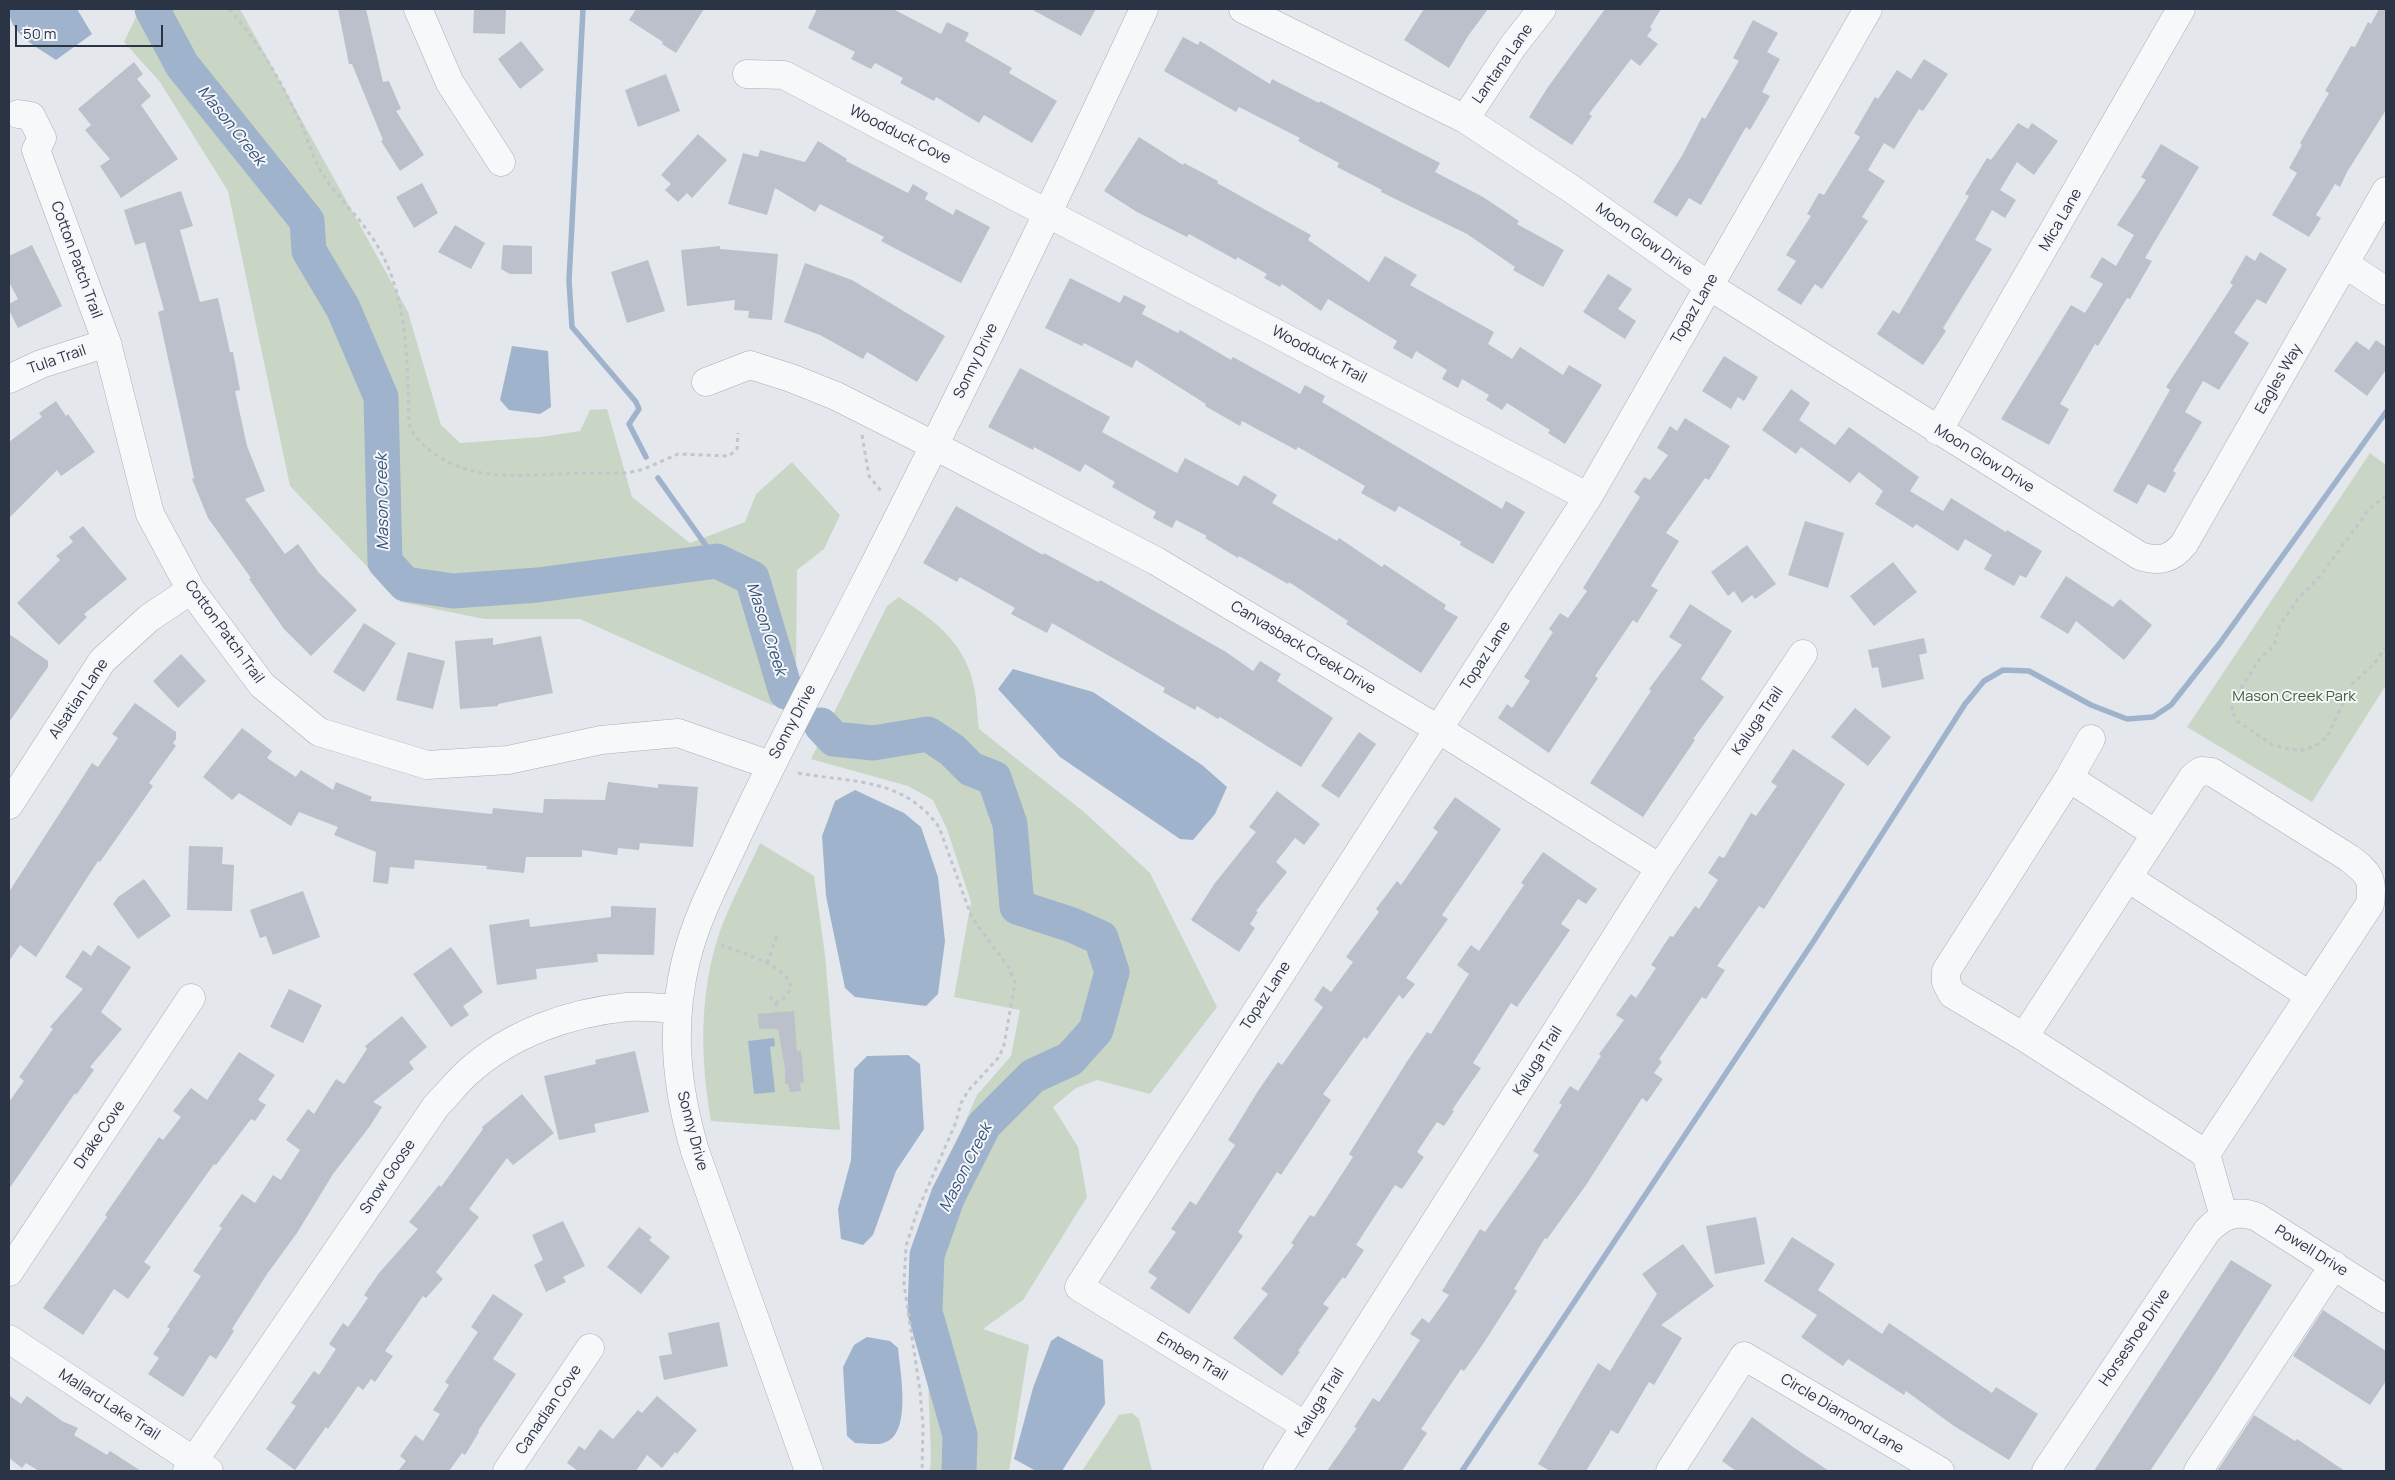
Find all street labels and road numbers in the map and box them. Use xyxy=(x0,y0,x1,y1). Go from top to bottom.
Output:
street label: Lantana Lane xyxy=(1469,21,1537,107)
street label: Woodduck Cove xyxy=(846,102,954,168)
street label: Mica Lane xyxy=(2036,185,2086,255)
street label: Cotton Patch Trail xyxy=(46,199,106,321)
street label: Moon Glow Drive xyxy=(1592,200,1696,280)
street label: Topaz Lane xyxy=(1668,271,1722,347)
street label: Sonny Drive xyxy=(950,320,1002,402)
street label: Woodduck Trail xyxy=(1268,322,1370,388)
street label: Eagles Way xyxy=(2252,341,2306,417)
street label: Tula Trail xyxy=(25,342,89,378)
street label: Moon Glow Drive xyxy=(1931,421,2037,497)
street label: Cotton Patch Trail xyxy=(181,577,267,687)
street label: Canvasback Creek Drive xyxy=(1227,597,1379,699)
street label: Topaz Lane xyxy=(1457,618,1515,694)
street label: Alsatian Lane xyxy=(46,656,112,742)
street label: Sonny Drive xyxy=(766,682,820,762)
street label: Kaluga Trail xyxy=(1729,683,1787,759)
street label: Topaz Lane xyxy=(1237,958,1295,1034)
street label: Kaluga Trail xyxy=(1510,1023,1566,1099)
street label: Sonny Drive xyxy=(673,1089,711,1173)
street label: Drake Cove xyxy=(71,1098,129,1172)
street label: Snow Goose xyxy=(356,1136,420,1218)
street label: Powell Drive xyxy=(2271,1221,2351,1281)
street label: Horseshoe Drive xyxy=(2096,1286,2174,1390)
street label: Emben Trail xyxy=(1153,1329,1231,1385)
street label: Canadian Cove xyxy=(512,1362,586,1458)
street label: Kaluga Trail xyxy=(1292,1365,1348,1441)
street label: Mallard Lake Trail xyxy=(55,1366,163,1444)
street label: Circle Diamond Lane xyxy=(1777,1370,1907,1458)

